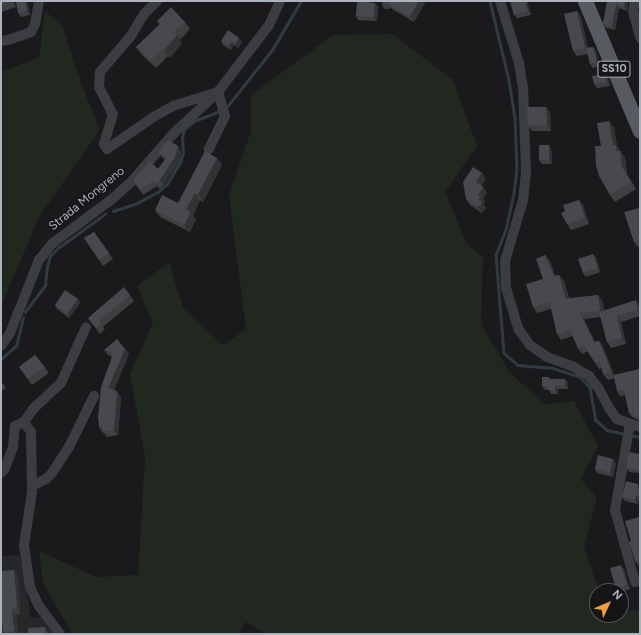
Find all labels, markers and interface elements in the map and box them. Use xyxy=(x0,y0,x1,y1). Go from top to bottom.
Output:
road number: SS10 xyxy=(597,60,631,78)
street label: Strada Mongreno xyxy=(46,164,128,234)
north arrow xyxy=(589,583,629,623)
text: N xyxy=(610,587,625,603)

